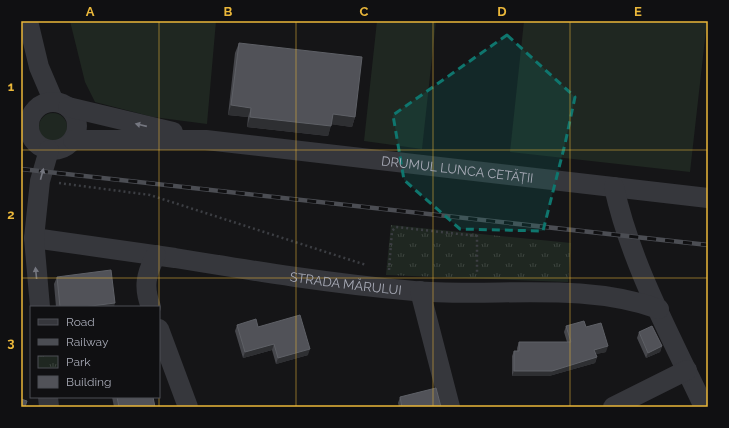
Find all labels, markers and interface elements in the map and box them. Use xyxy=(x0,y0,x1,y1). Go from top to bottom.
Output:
text: A xyxy=(86,4,95,19)
text: B xyxy=(224,4,233,19)
text: C xyxy=(360,4,369,19)
text: D xyxy=(497,4,507,19)
text: E xyxy=(634,4,642,19)
text: 1 xyxy=(8,79,15,94)
one-way arrow xyxy=(134,121,147,127)
street label: DRUMUL LUNCA CETĂȚII xyxy=(380,153,534,185)
one-way arrow xyxy=(39,168,45,180)
text: 2 xyxy=(7,207,15,222)
one-way arrow xyxy=(33,267,40,279)
street label: STRADA MĂRULUI xyxy=(289,269,402,297)
legend xyxy=(30,306,160,398)
text: Road xyxy=(66,315,95,329)
text: 3 xyxy=(7,335,15,350)
text: Railway xyxy=(66,335,109,349)
text: Park xyxy=(66,355,91,369)
text: Building xyxy=(66,375,112,389)

